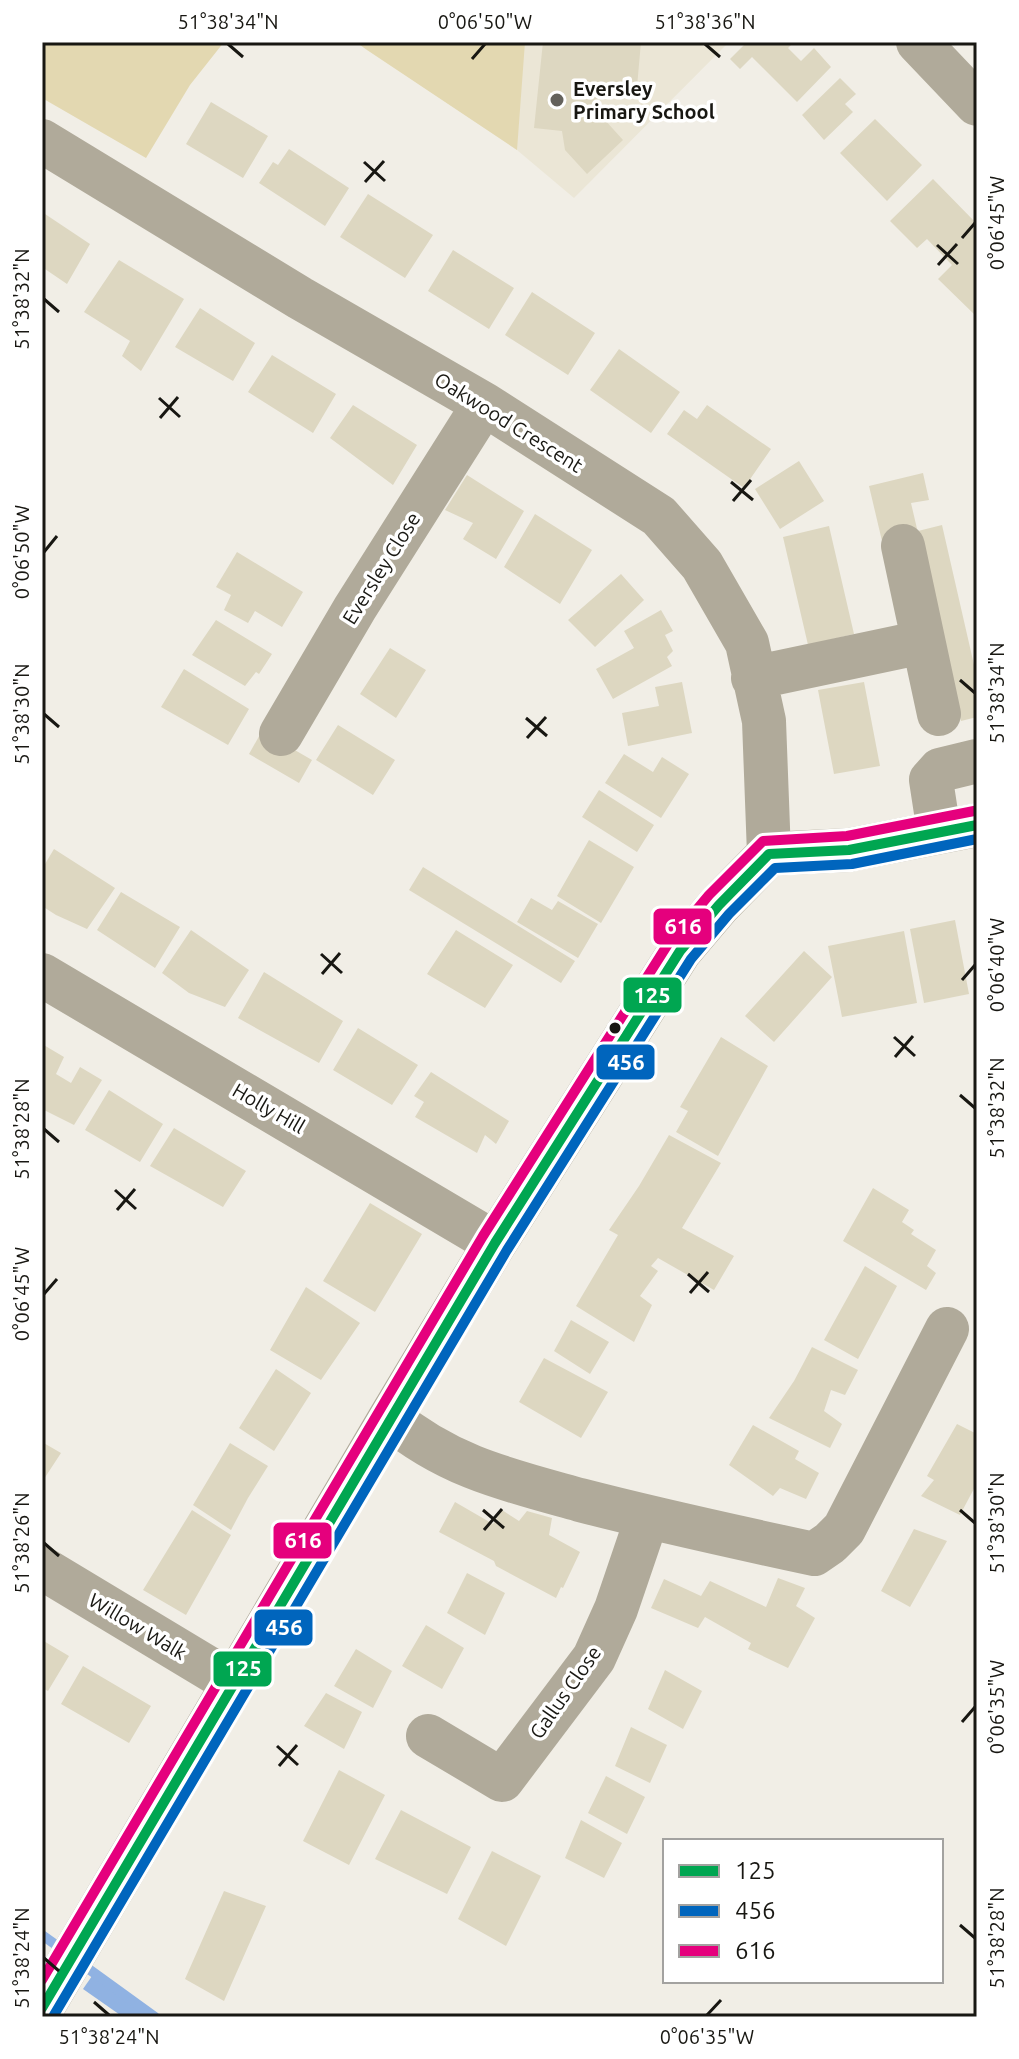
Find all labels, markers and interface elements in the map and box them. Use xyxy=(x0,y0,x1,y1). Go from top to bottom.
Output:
text: 51°38'34"N xyxy=(177,10,279,33)
text: 0°06'50"W xyxy=(438,10,532,33)
text: 51°38'36"N xyxy=(654,10,756,33)
place label: Eversley Primary School xyxy=(573,77,715,123)
marker: Eversley Primary School xyxy=(548,91,566,109)
text: 0°06'45"W xyxy=(985,176,1008,270)
text: 51°38'32"N xyxy=(10,248,33,350)
street label: Oakwood Crescent xyxy=(431,367,587,477)
text: 0°06'50"W xyxy=(10,505,33,599)
street label: Eversley Close xyxy=(337,508,425,628)
text: 51°38'34"N xyxy=(985,642,1008,744)
text: 51°38'30"N xyxy=(10,663,33,765)
line badge: 616 xyxy=(652,907,713,946)
text: 616 xyxy=(664,913,702,938)
text: 0°06'40"W xyxy=(985,918,1008,1012)
line badge: 125 xyxy=(622,976,683,1014)
text: 125 xyxy=(633,982,671,1007)
unlabelled marker xyxy=(607,1020,623,1036)
line badge: 456 xyxy=(595,1043,656,1081)
text: 456 xyxy=(607,1049,645,1074)
text: 51°38'32"N xyxy=(985,1057,1008,1159)
text: 51°38'28"N xyxy=(10,1078,33,1180)
street label: Holly Hill xyxy=(229,1078,309,1138)
text: 0°06'45"W xyxy=(10,1247,33,1341)
text: 51°38'30"N xyxy=(985,1472,1008,1574)
text: 51°38'26"N xyxy=(10,1492,33,1594)
line badge: 616 xyxy=(272,1521,333,1560)
text: 616 xyxy=(284,1527,322,1552)
street label: Willow Walk xyxy=(85,1588,191,1664)
line badge: 456 xyxy=(253,1608,314,1647)
text: 456 xyxy=(265,1614,303,1639)
street label: Gallus Close xyxy=(525,1641,605,1743)
line badge: 125 xyxy=(212,1650,273,1688)
text: 125 xyxy=(224,1655,262,1680)
text: 0°06'35"W xyxy=(985,1660,1008,1754)
legend xyxy=(663,1839,943,1983)
text: 125 xyxy=(735,1857,776,1884)
text: 51°38'28"N xyxy=(985,1887,1008,1989)
text: 456 xyxy=(735,1897,776,1924)
text: 51°38'24"N xyxy=(10,1907,33,2009)
text: 616 xyxy=(735,1937,776,1964)
text: 51°38'24"N xyxy=(58,2025,160,2048)
text: 0°06'35"W xyxy=(660,2025,754,2048)

